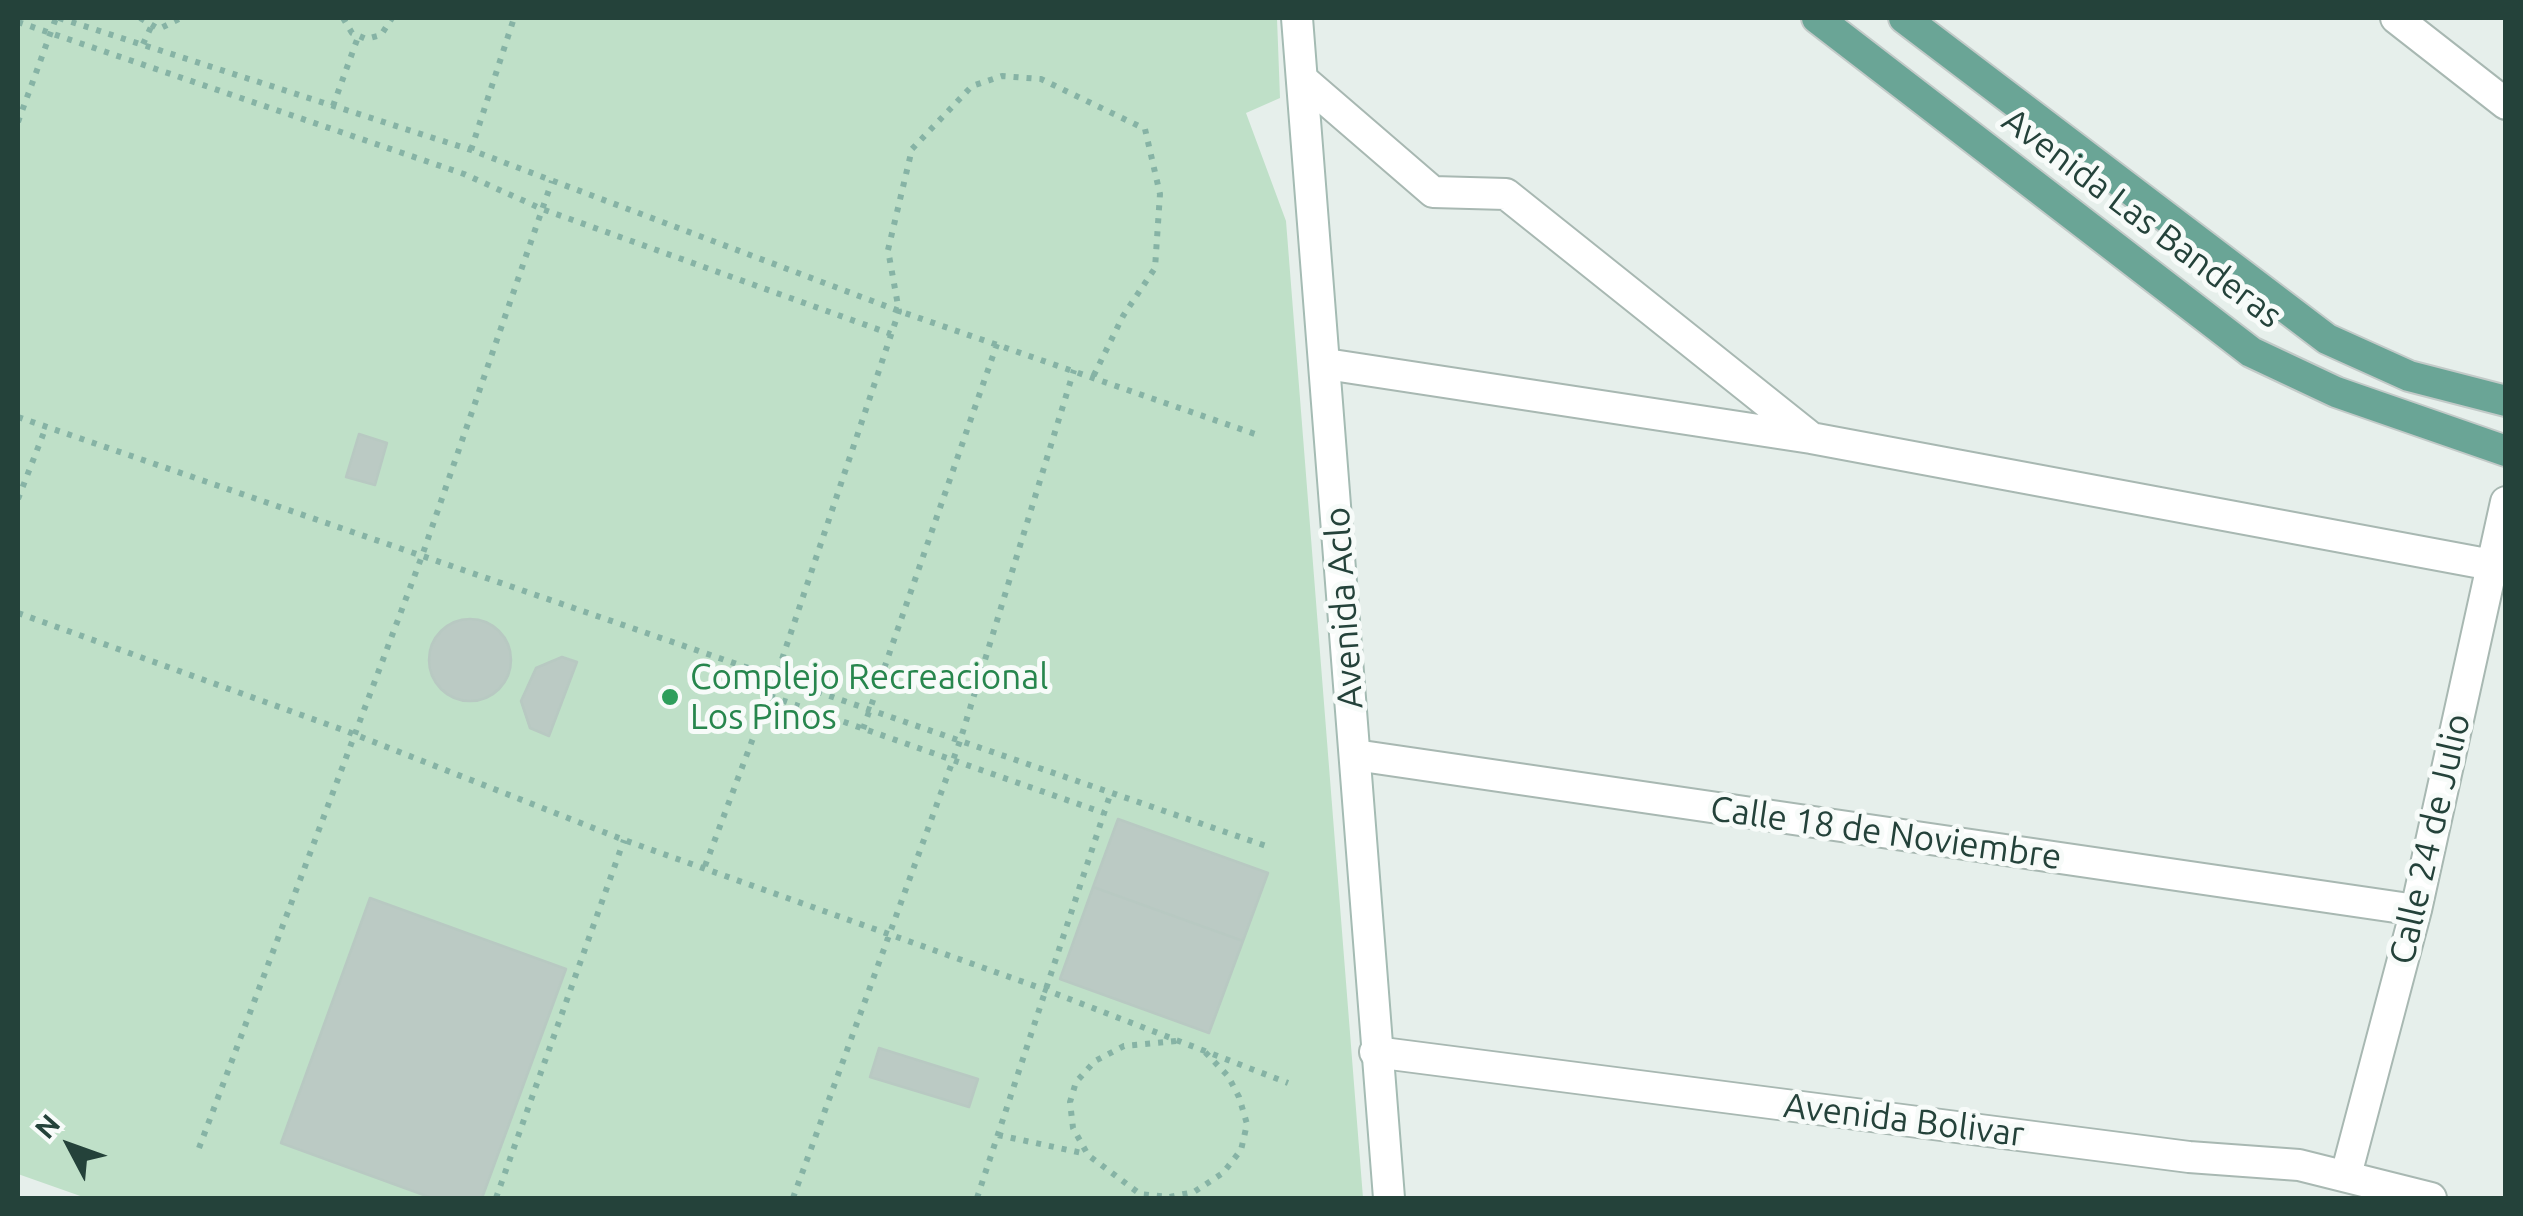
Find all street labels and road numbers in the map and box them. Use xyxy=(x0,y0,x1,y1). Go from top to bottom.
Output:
street label: Avenida Las Banderas xyxy=(1994,99,2290,337)
street label: Avenida Aclo xyxy=(1316,506,1372,710)
street label: Calle 24 de Julio xyxy=(2381,710,2479,968)
street label: Calle 18 de Noviembre xyxy=(1708,788,2064,878)
street label: Avenida Bolivar xyxy=(1781,1084,2027,1156)

